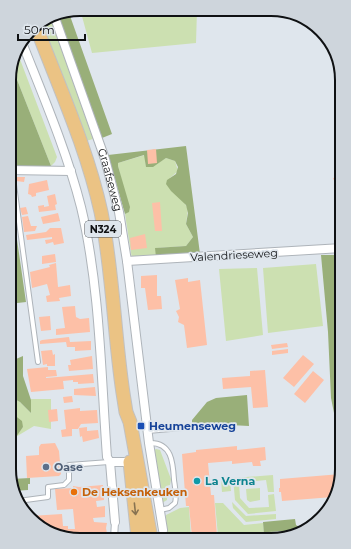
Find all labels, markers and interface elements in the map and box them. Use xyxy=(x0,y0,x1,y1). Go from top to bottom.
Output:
scale bar xyxy=(18,16,85,42)
text: 50 m xyxy=(24,22,55,37)
street label: Graafseweg xyxy=(95,146,126,213)
road number: N324 xyxy=(85,221,121,237)
street label: Valendrieseweg xyxy=(190,246,278,264)
place label: Heumenseweg xyxy=(149,419,236,433)
marker: Heumenseweg xyxy=(136,421,146,431)
place label: Oase xyxy=(54,460,83,474)
marker: Oase xyxy=(41,462,51,472)
place label: La Verna xyxy=(205,474,255,488)
marker: La Verna xyxy=(192,476,202,486)
place label: De Heksenkeuken xyxy=(82,485,187,499)
marker: De Heksenkeuken xyxy=(69,487,79,497)
one-way arrow xyxy=(131,502,139,515)

